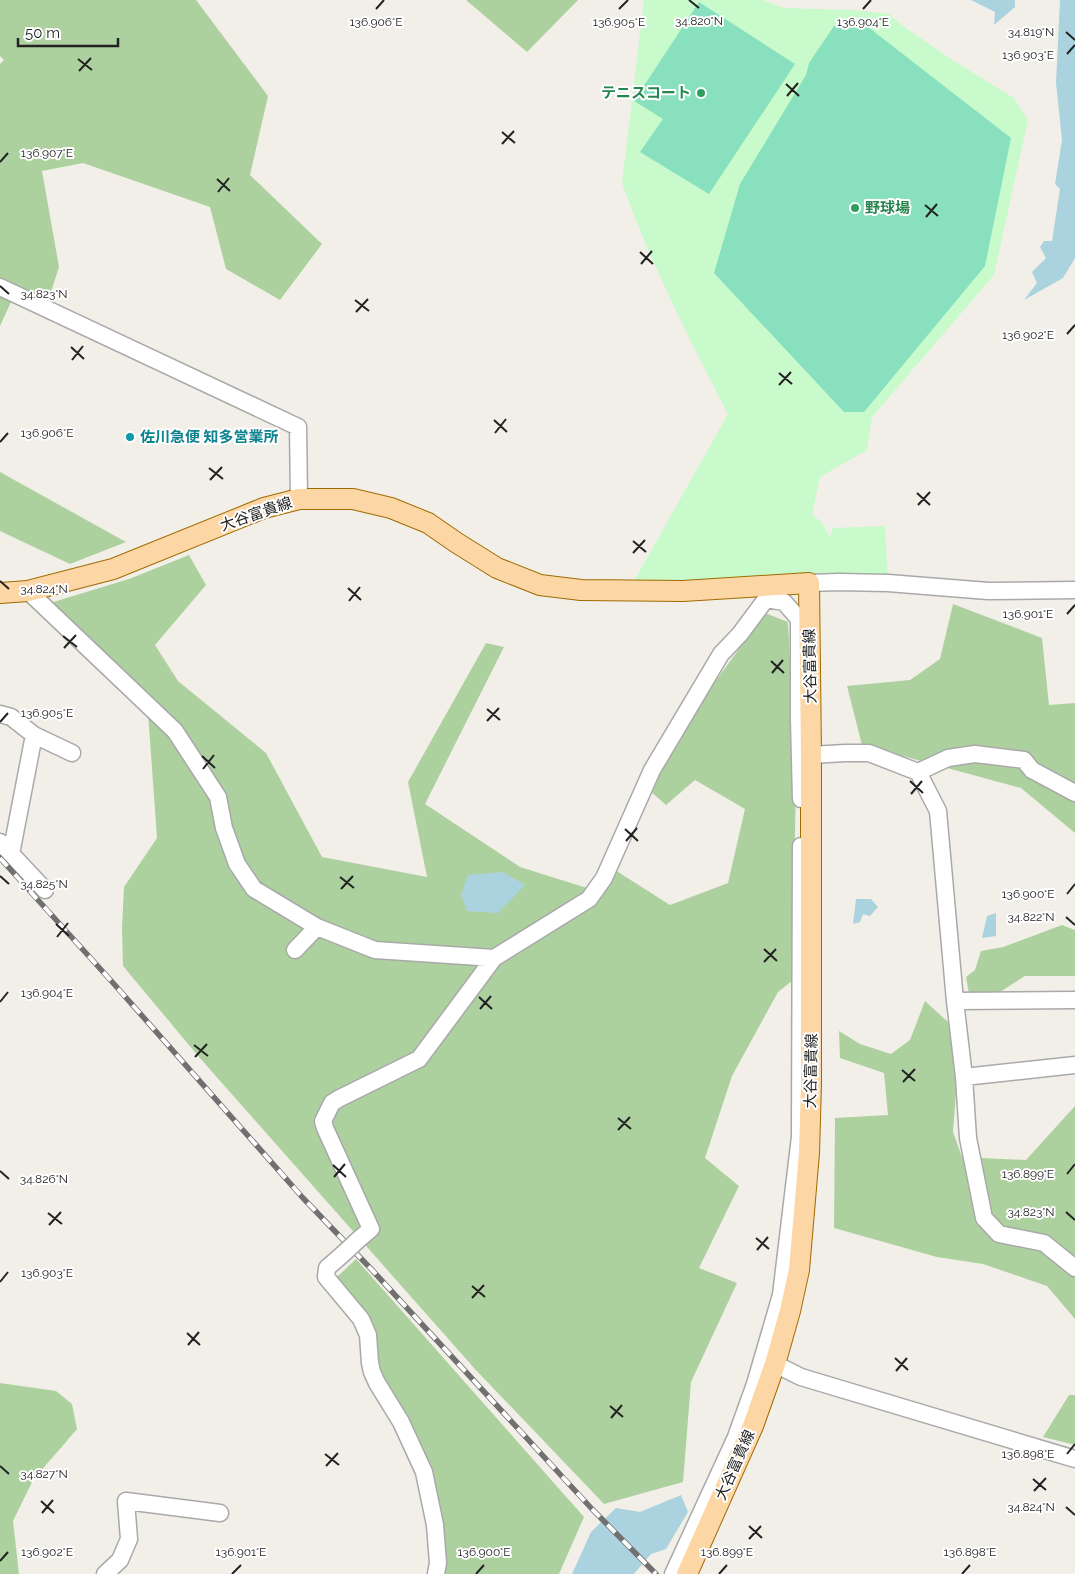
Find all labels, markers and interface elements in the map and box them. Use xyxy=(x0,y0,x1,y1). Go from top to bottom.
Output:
text: 34.820°N xyxy=(675,14,723,28)
scale bar xyxy=(18,15,118,47)
text: 136.906°E xyxy=(349,15,403,29)
text: 136.905°E xyxy=(593,15,645,29)
text: 136.904°E xyxy=(837,15,889,29)
text: 50 m xyxy=(25,24,60,42)
text: 34.819°N xyxy=(1008,25,1054,39)
text: 136.903°E xyxy=(1002,48,1054,62)
place label: テニスコート xyxy=(601,84,691,102)
marker: テニスコート xyxy=(695,87,707,99)
text: 136.907°E xyxy=(21,146,73,160)
place label: 野球場 xyxy=(865,199,910,217)
marker: 野球場 xyxy=(849,202,861,214)
text: 34.823°N xyxy=(20,287,68,301)
text: 136.902°E xyxy=(1002,328,1054,342)
text: 136.906°E xyxy=(20,426,74,440)
place label: 佐川急便 知多営業所 xyxy=(140,428,279,446)
marker: 佐川急便 知多営業所 xyxy=(124,431,136,443)
street label: 大谷富貴線 xyxy=(218,493,294,535)
text: 34.824°N xyxy=(20,582,68,596)
text: 136.901°E xyxy=(1003,607,1053,621)
street label: 大谷富貴線 xyxy=(800,628,820,704)
text: 136.905°E xyxy=(21,706,73,720)
text: 34.825°N xyxy=(20,877,68,891)
text: 136.900°E xyxy=(1001,887,1055,901)
text: 34.822°N xyxy=(1007,910,1055,924)
text: 136.904°E xyxy=(21,986,73,1000)
street label: 大谷富貴線 xyxy=(801,1033,821,1109)
text: 136.899°E xyxy=(1002,1167,1054,1181)
text: 34.826°N xyxy=(20,1172,68,1186)
text: 34.823°N xyxy=(1007,1205,1055,1219)
text: 136.903°E xyxy=(21,1266,73,1280)
street label: 大谷富貴線 xyxy=(712,1427,758,1503)
text: 136.898°E xyxy=(1002,1447,1054,1461)
text: 34.827°N xyxy=(20,1467,68,1481)
text: 34.824°N xyxy=(1007,1500,1055,1514)
text: 136.902°E xyxy=(21,1545,73,1559)
text: 136.901°E xyxy=(216,1545,266,1559)
text: 136.900°E xyxy=(457,1545,511,1559)
text: 136.899°E xyxy=(701,1545,753,1559)
text: 136.898°E xyxy=(944,1545,996,1559)

